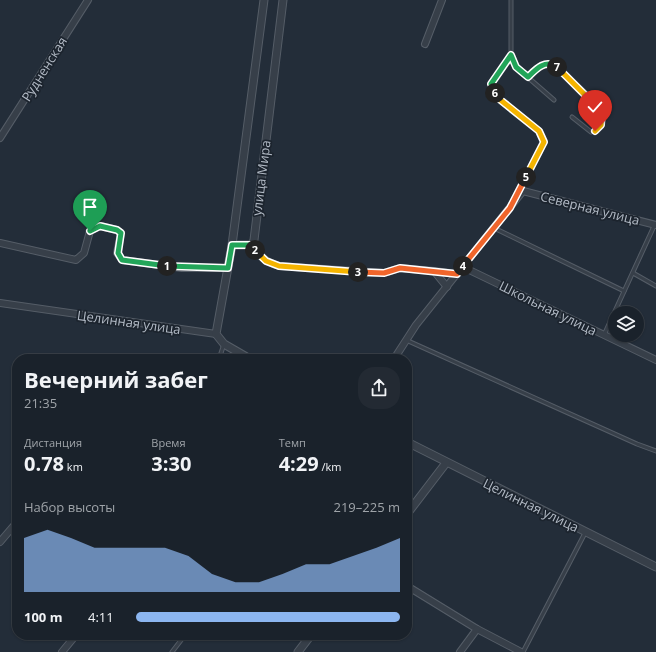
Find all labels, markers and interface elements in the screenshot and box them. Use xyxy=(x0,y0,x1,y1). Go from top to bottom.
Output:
street label: Рудненская xyxy=(17,33,71,105)
pin: 7 xyxy=(547,57,567,77)
text: 7 xyxy=(554,59,560,74)
pin: 6 xyxy=(485,83,505,103)
text: 6 xyxy=(492,85,498,100)
pin xyxy=(578,90,612,131)
icon: check xyxy=(584,96,606,118)
street label: улица Мира xyxy=(247,139,275,217)
pin: 5 xyxy=(516,167,536,187)
text: 5 xyxy=(523,169,529,184)
street label: Северная улица xyxy=(538,187,642,229)
pin xyxy=(73,190,107,231)
icon: arrive xyxy=(79,196,101,218)
pin: 2 xyxy=(245,240,265,260)
text: 2 xyxy=(252,242,258,257)
pin: 1 xyxy=(157,256,177,276)
pin: 4 xyxy=(453,256,473,276)
text: 1 xyxy=(164,258,170,273)
text: 4 xyxy=(460,258,466,273)
pin: 3 xyxy=(348,262,368,282)
text: 3 xyxy=(355,264,361,279)
street label: Школьная улица xyxy=(496,277,600,339)
street label: Целинная улица xyxy=(76,306,182,338)
map controls xyxy=(608,306,644,342)
button: layers xyxy=(608,306,644,342)
text: Вечерний забег xyxy=(24,364,208,394)
button: share xyxy=(358,367,400,409)
text: 21:35 xyxy=(24,394,57,412)
text: Дистанция xyxy=(24,435,82,450)
text: Время xyxy=(151,435,186,450)
text: Темп xyxy=(279,435,306,450)
text: 0.78 xyxy=(24,450,64,477)
text: 3:30 xyxy=(151,450,191,477)
text: 4:29 xyxy=(279,450,319,477)
text: km xyxy=(64,459,83,474)
text: /km xyxy=(319,459,342,474)
street label: Целинная улица xyxy=(480,474,582,536)
text: Набор высоты xyxy=(24,498,115,516)
text: 219–225 m xyxy=(333,498,400,516)
text: 100 m xyxy=(24,608,62,626)
text: 4:11 xyxy=(88,608,114,626)

